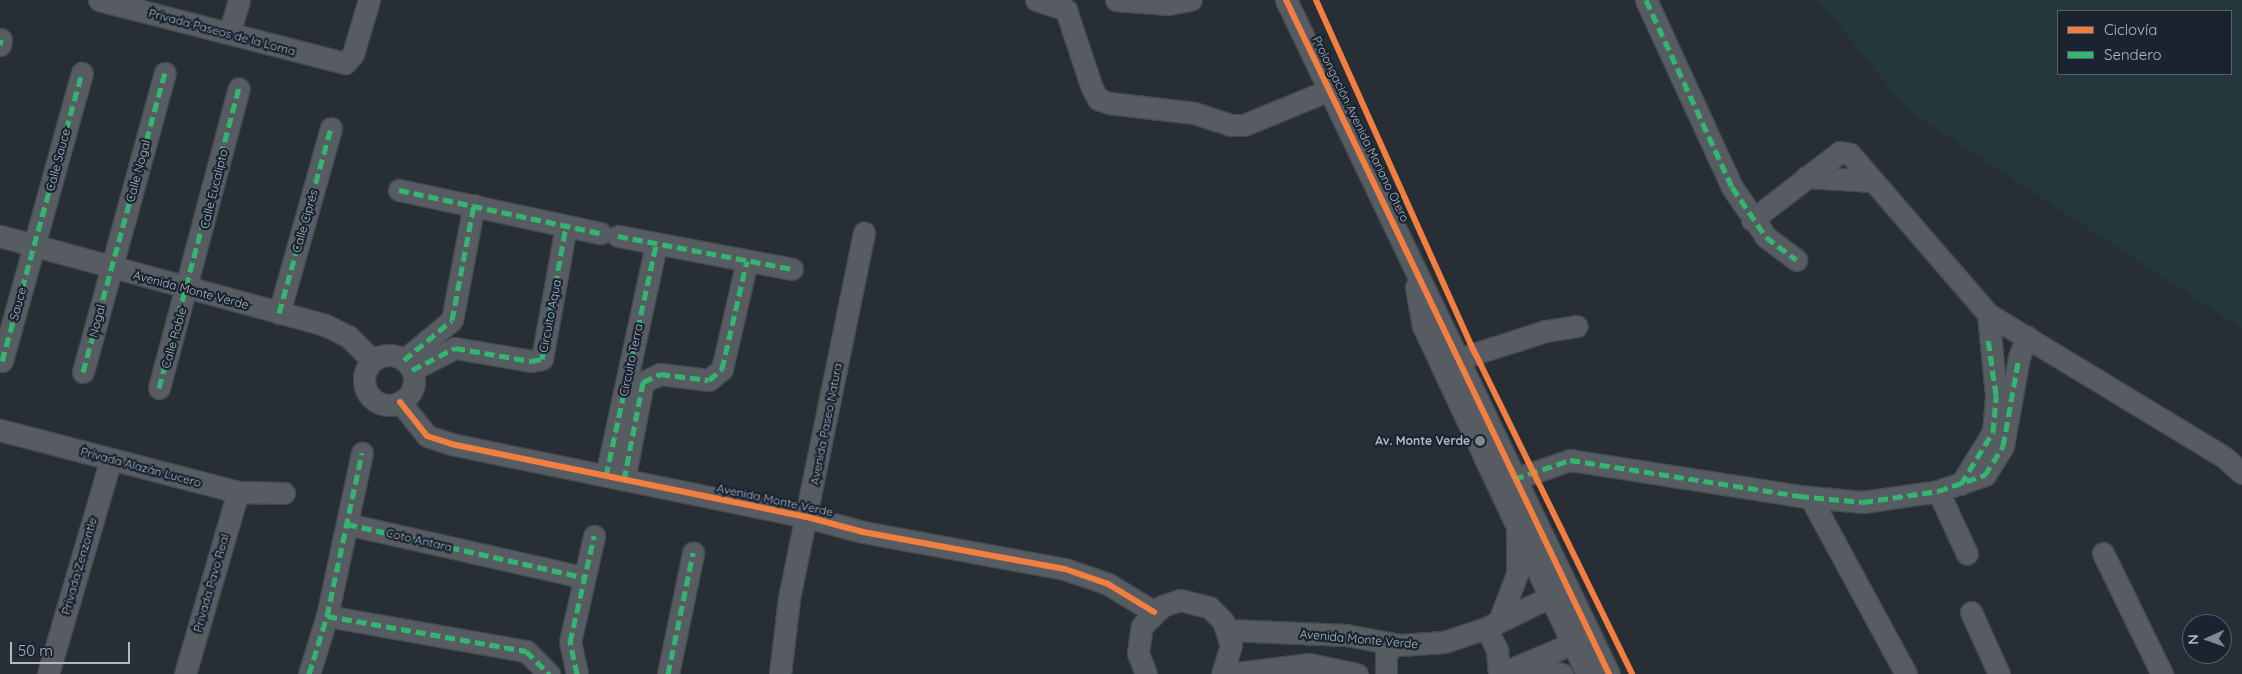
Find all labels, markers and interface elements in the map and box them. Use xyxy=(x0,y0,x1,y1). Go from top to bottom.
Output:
street label: Privada Paseos de la Loma xyxy=(147,5,297,59)
legend xyxy=(2057,10,2232,75)
text: Ciclovía xyxy=(2104,20,2157,39)
street label: Prolongación Avenida Mariano Otero xyxy=(1310,34,1412,224)
text: Sendero xyxy=(2104,45,2162,64)
street label: Calle Sauce xyxy=(43,127,73,193)
street label: Calle Nogal xyxy=(123,138,153,204)
street label: Calle Eucalipto xyxy=(197,148,231,230)
street label: Calle Ciprés xyxy=(289,188,321,254)
street label: Avenida Monte Verde xyxy=(132,268,250,312)
street label: Circuito Aqua xyxy=(536,278,564,354)
street label: Sauce xyxy=(7,286,29,322)
street label: Nogal xyxy=(86,303,108,339)
street label: Calle Roble xyxy=(158,306,190,370)
street label: Circuito Terra xyxy=(616,322,646,398)
street label: Avenida Paseo Natura xyxy=(807,362,845,486)
place label: Av. Monte Verde xyxy=(1375,434,1470,448)
marker: Av. Monte Verde xyxy=(1474,435,1486,447)
street label: Privada Alazán Lucero xyxy=(79,444,203,490)
street label: Avenida Monte Verde xyxy=(715,481,835,519)
street label: Privada Zenzontle xyxy=(58,516,100,616)
street label: Coto Antara xyxy=(385,525,453,555)
street label: Privada Pavo Real xyxy=(190,532,232,634)
north arrow xyxy=(2182,614,2232,664)
street label: Avenida Monte Verde xyxy=(1299,627,1419,651)
scale bar xyxy=(12,632,132,664)
text: N xyxy=(2184,634,2202,645)
text: 50 m xyxy=(18,641,53,660)

